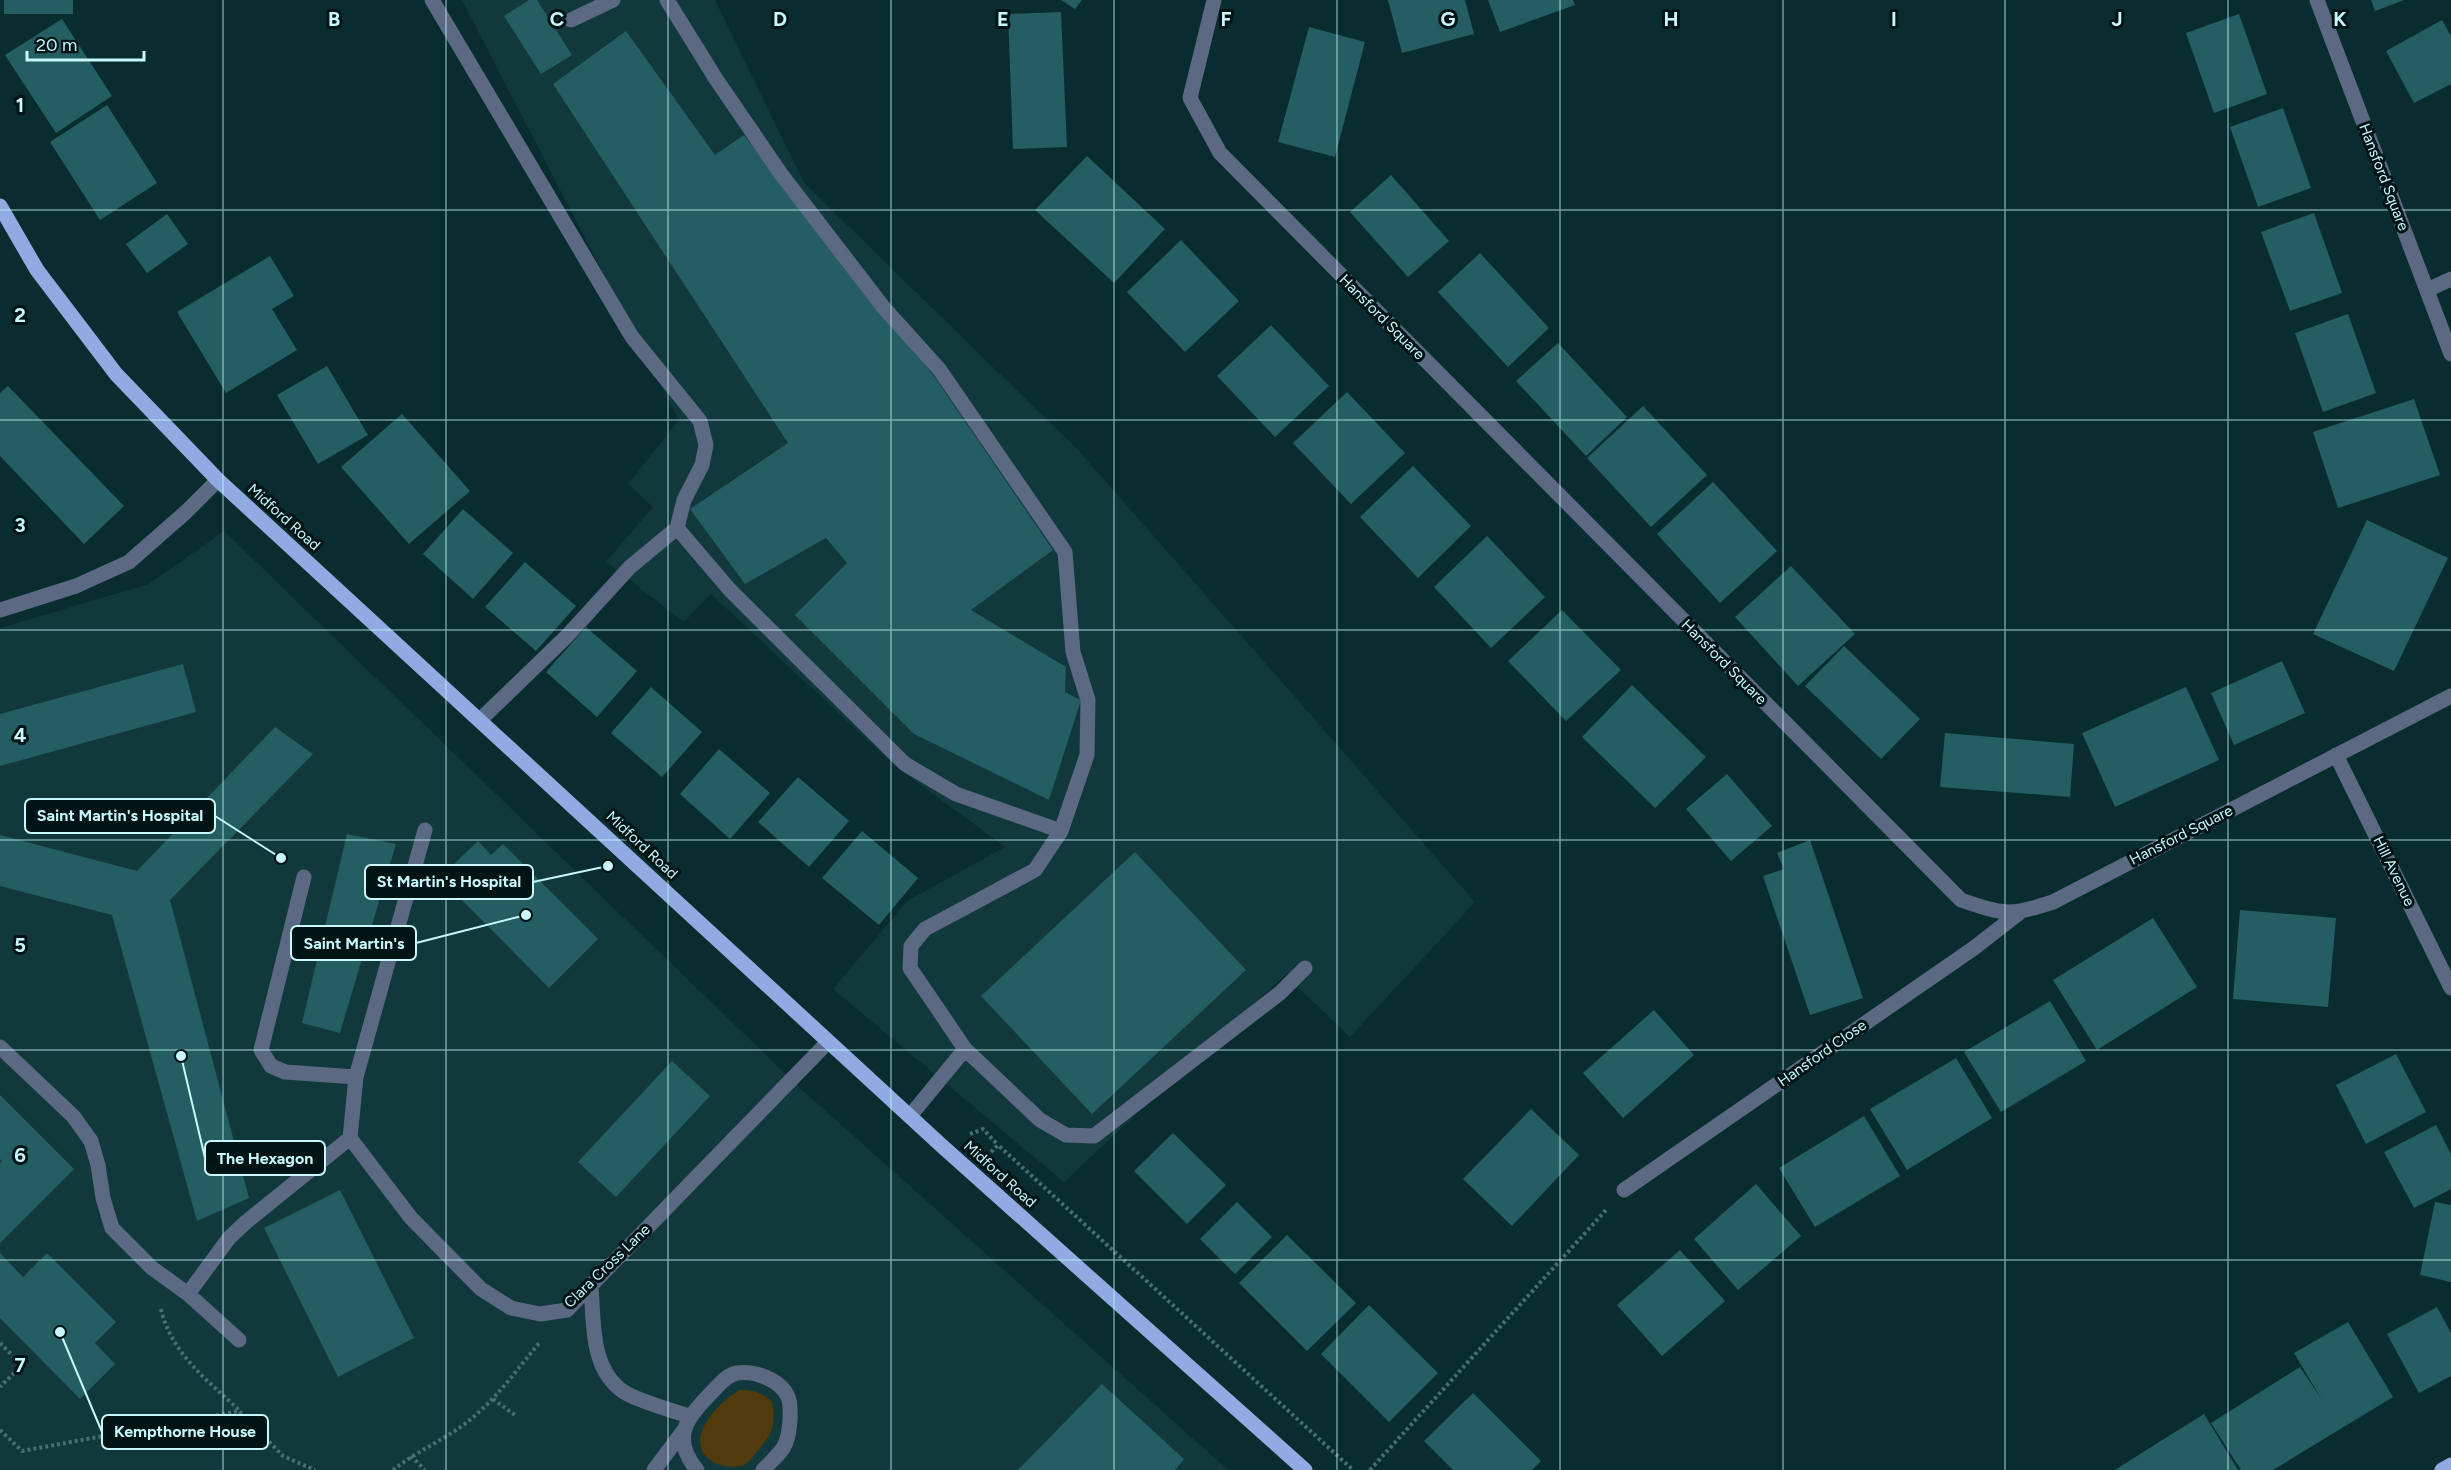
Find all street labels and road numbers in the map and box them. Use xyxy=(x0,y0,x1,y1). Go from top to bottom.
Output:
street label: Hansford Square xyxy=(2355,121,2413,233)
street label: Hansford Square xyxy=(1336,271,1428,363)
street label: Midford Road xyxy=(244,480,324,554)
street label: Hansford Square xyxy=(1678,616,1770,708)
street label: Hansford Square xyxy=(2126,801,2236,869)
street label: Midford Road xyxy=(602,807,682,883)
street label: Hill Avenue xyxy=(2369,833,2419,909)
street label: Hansford Close xyxy=(1774,1016,1870,1090)
street label: Midford Road xyxy=(960,1137,1040,1211)
street label: Clara Cross Lane xyxy=(560,1220,654,1312)

